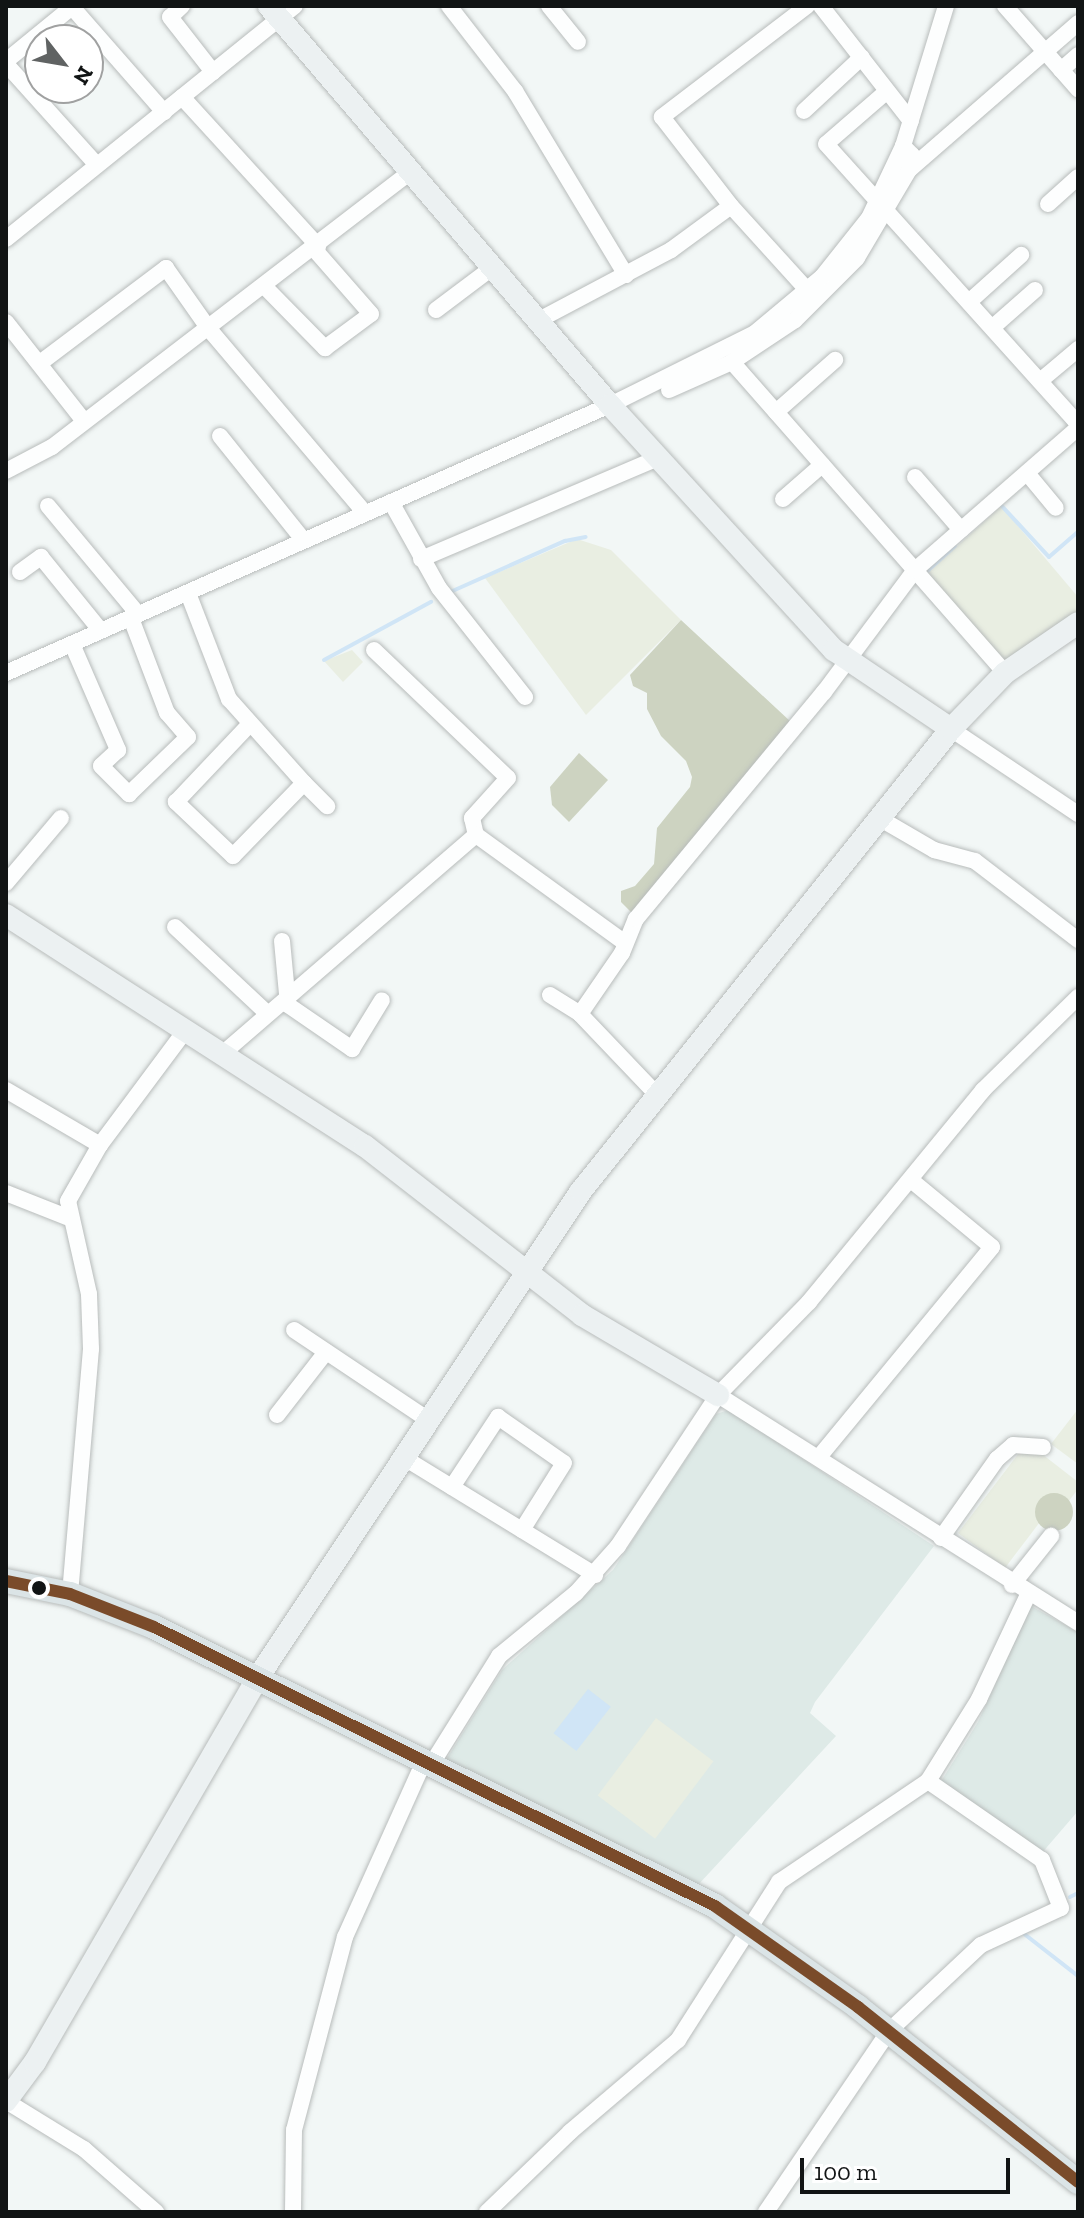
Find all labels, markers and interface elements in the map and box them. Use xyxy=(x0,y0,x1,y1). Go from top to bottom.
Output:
north arrow xyxy=(24,24,104,104)
text: N xyxy=(67,61,99,90)
unlabelled marker xyxy=(31,1580,47,1596)
scale bar xyxy=(804,2142,1014,2192)
text: 100 m xyxy=(814,2157,877,2186)

